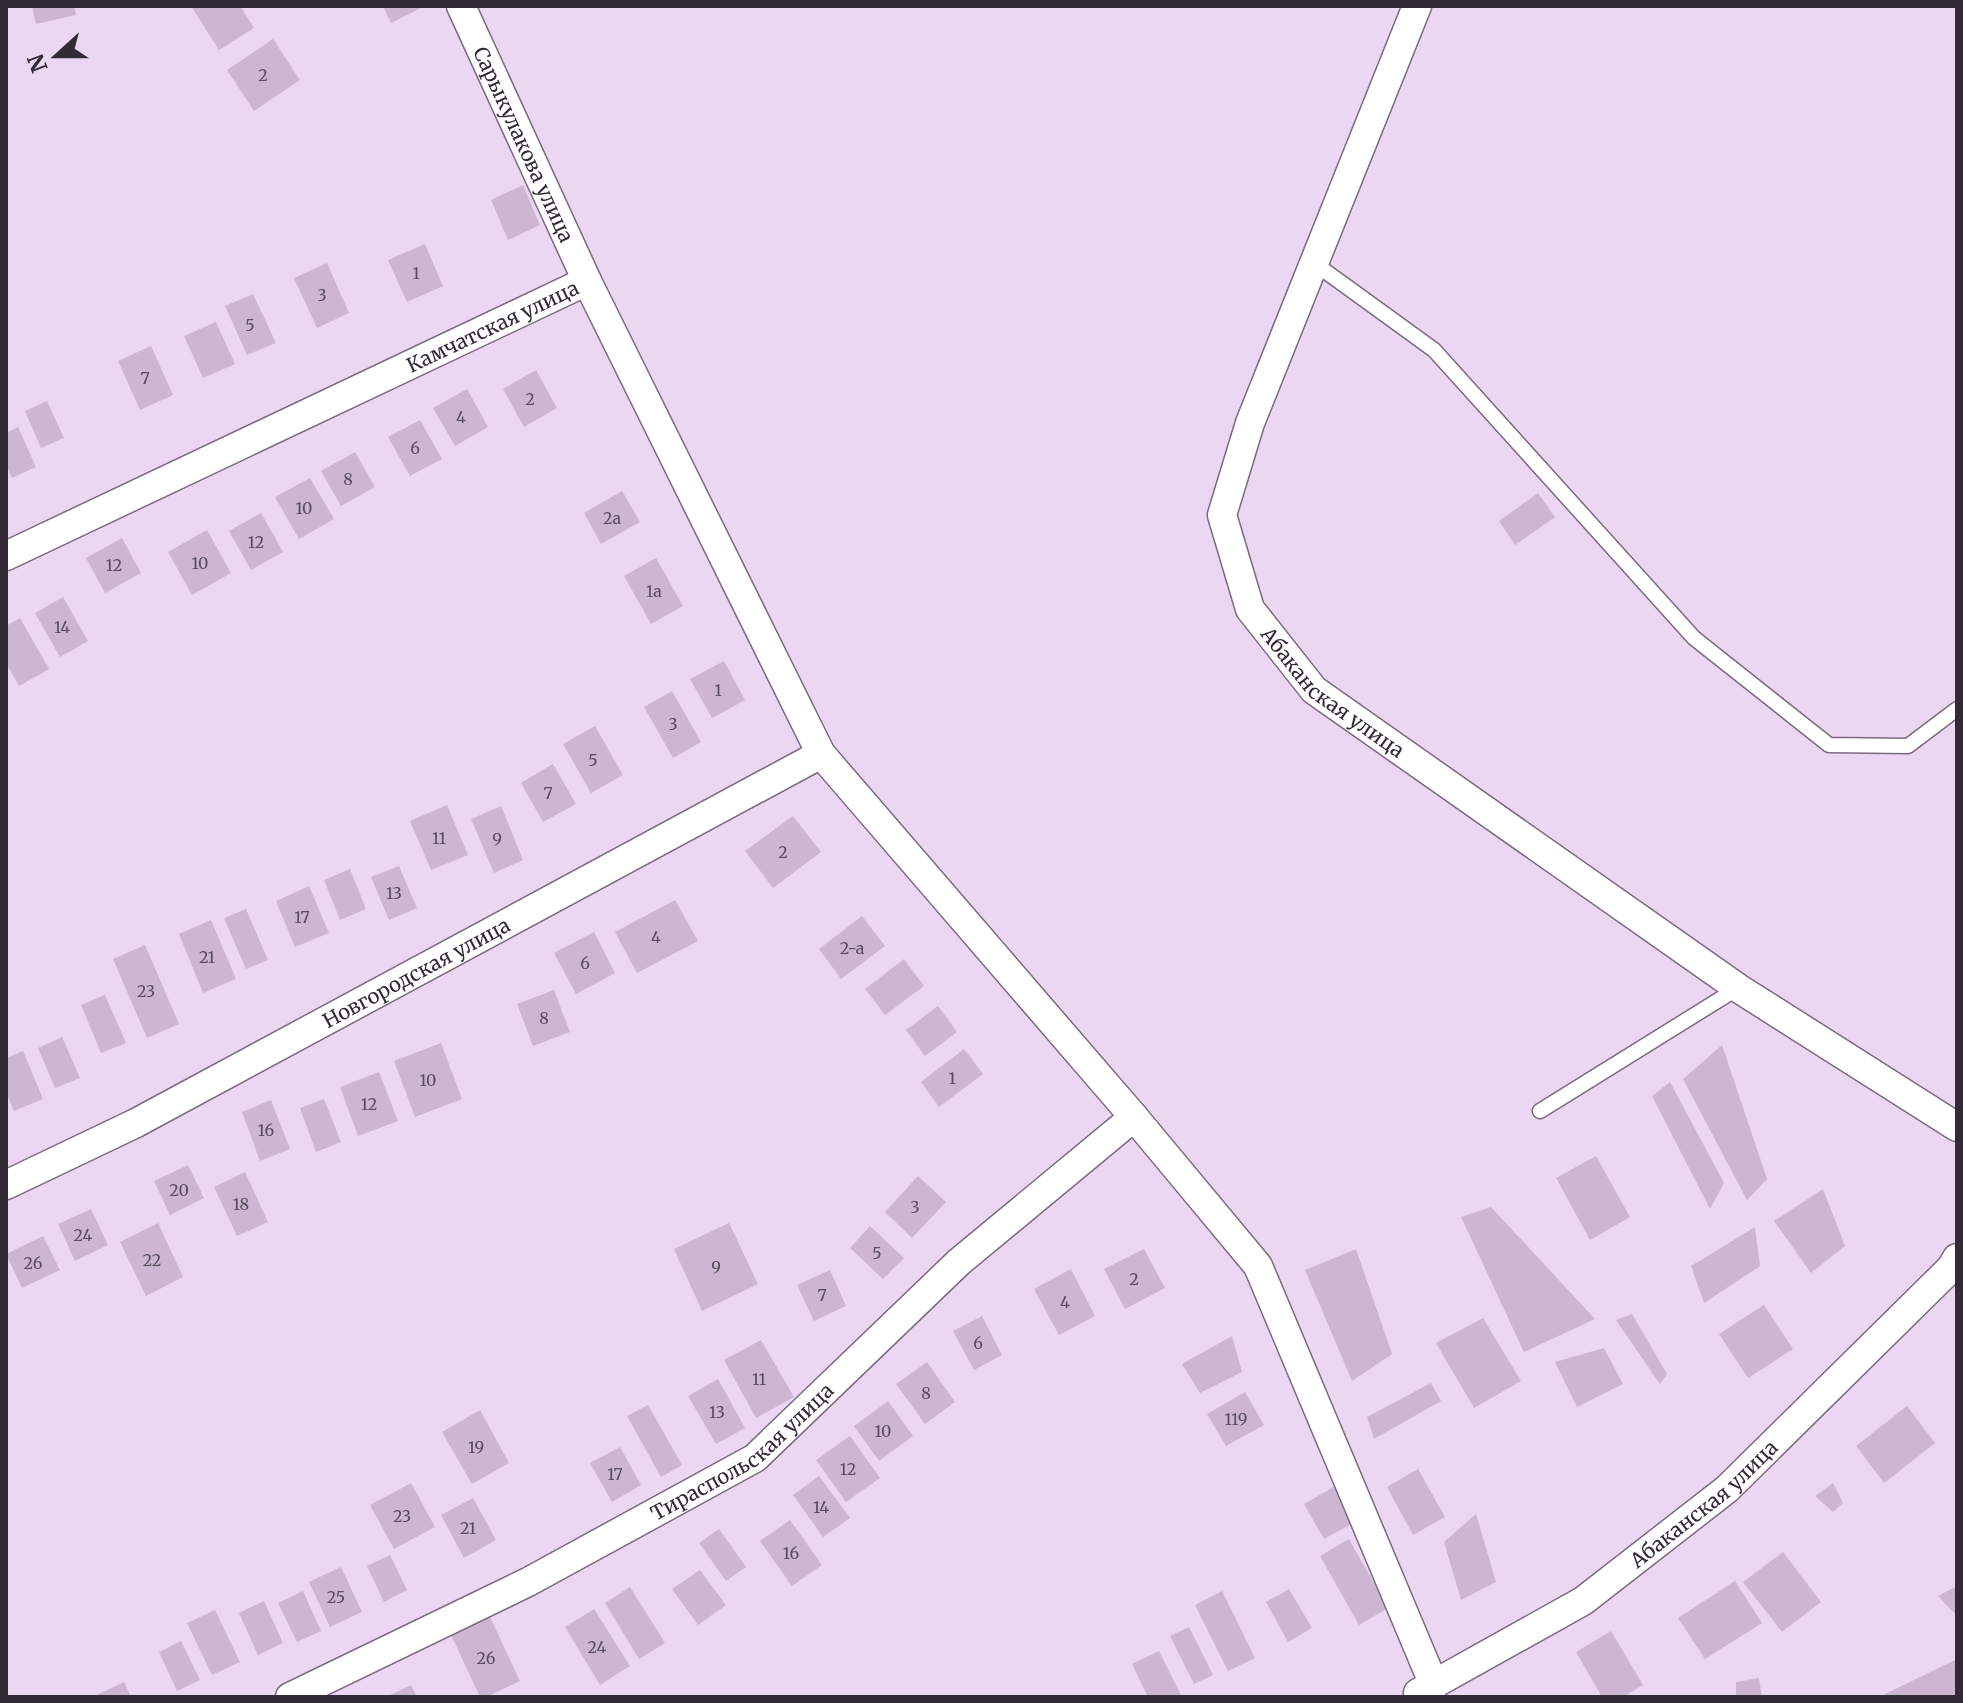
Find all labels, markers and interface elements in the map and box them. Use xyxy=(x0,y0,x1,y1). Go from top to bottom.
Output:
north arrow xyxy=(16,16,96,96)
street label: Сарыкулакова улица xyxy=(469,42,580,246)
text: N xyxy=(21,49,54,76)
house number: 2 xyxy=(258,65,268,85)
house number: 1 xyxy=(412,263,420,283)
street label: Камчатская улица xyxy=(402,274,583,377)
house number: 3 xyxy=(317,285,327,305)
house number: 5 xyxy=(245,315,255,335)
house number: 7 xyxy=(140,368,150,388)
house number: 2 xyxy=(525,389,535,409)
house number: 4 xyxy=(456,407,466,427)
house number: 6 xyxy=(410,438,420,458)
house number: 8 xyxy=(343,469,353,489)
house number: 10 xyxy=(296,498,312,518)
house number: 2a xyxy=(603,508,622,528)
house number: 12 xyxy=(248,532,264,552)
house number: 10 xyxy=(192,553,208,573)
house number: 12 xyxy=(106,555,122,575)
house number: 1a xyxy=(646,581,662,601)
house number: 14 xyxy=(54,617,70,637)
street label: Абаканская улица xyxy=(1256,621,1410,762)
house number: 1 xyxy=(714,680,722,700)
house number: 3 xyxy=(668,714,678,734)
house number: 5 xyxy=(588,750,598,770)
house number: 7 xyxy=(543,783,553,803)
house number: 11 xyxy=(432,828,446,848)
house number: 9 xyxy=(492,829,502,849)
house number: 2 xyxy=(778,842,788,862)
house number: 13 xyxy=(386,883,402,903)
house number: 17 xyxy=(294,907,310,927)
street label: Новгородская улица xyxy=(318,912,514,1033)
house number: 4 xyxy=(651,927,661,947)
house number: 2-a xyxy=(840,938,865,958)
house number: 21 xyxy=(199,947,215,967)
house number: 6 xyxy=(580,953,590,973)
house number: 23 xyxy=(137,981,155,1001)
house number: 8 xyxy=(539,1008,549,1028)
house number: 1 xyxy=(948,1068,956,1088)
house number: 10 xyxy=(420,1070,436,1090)
house number: 12 xyxy=(361,1094,377,1114)
house number: 16 xyxy=(258,1120,274,1140)
house number: 20 xyxy=(169,1180,189,1200)
house number: 18 xyxy=(233,1194,249,1214)
house number: 3 xyxy=(910,1197,920,1217)
house number: 24 xyxy=(74,1225,93,1245)
house number: 5 xyxy=(872,1243,882,1263)
house number: 22 xyxy=(143,1250,161,1270)
house number: 26 xyxy=(24,1253,43,1273)
house number: 9 xyxy=(711,1257,721,1277)
house number: 2 xyxy=(1129,1269,1139,1289)
house number: 7 xyxy=(817,1285,827,1305)
house number: 4 xyxy=(1060,1292,1070,1312)
house number: 6 xyxy=(973,1333,983,1353)
house number: 11 xyxy=(752,1369,766,1389)
street label: Тираспольская улица xyxy=(646,1377,838,1525)
house number: 8 xyxy=(921,1383,931,1403)
house number: 13 xyxy=(709,1402,725,1422)
house number: 119 xyxy=(1225,1409,1247,1429)
house number: 10 xyxy=(875,1421,891,1441)
street label: Абаканская улица xyxy=(1624,1434,1782,1573)
house number: 19 xyxy=(468,1437,484,1457)
house number: 12 xyxy=(840,1459,856,1479)
house number: 17 xyxy=(607,1464,623,1484)
house number: 14 xyxy=(813,1497,829,1517)
house number: 23 xyxy=(393,1506,411,1526)
house number: 21 xyxy=(460,1518,476,1538)
house number: 16 xyxy=(783,1543,799,1563)
house number: 25 xyxy=(327,1587,345,1607)
house number: 24 xyxy=(588,1637,607,1657)
house number: 26 xyxy=(477,1648,496,1668)

